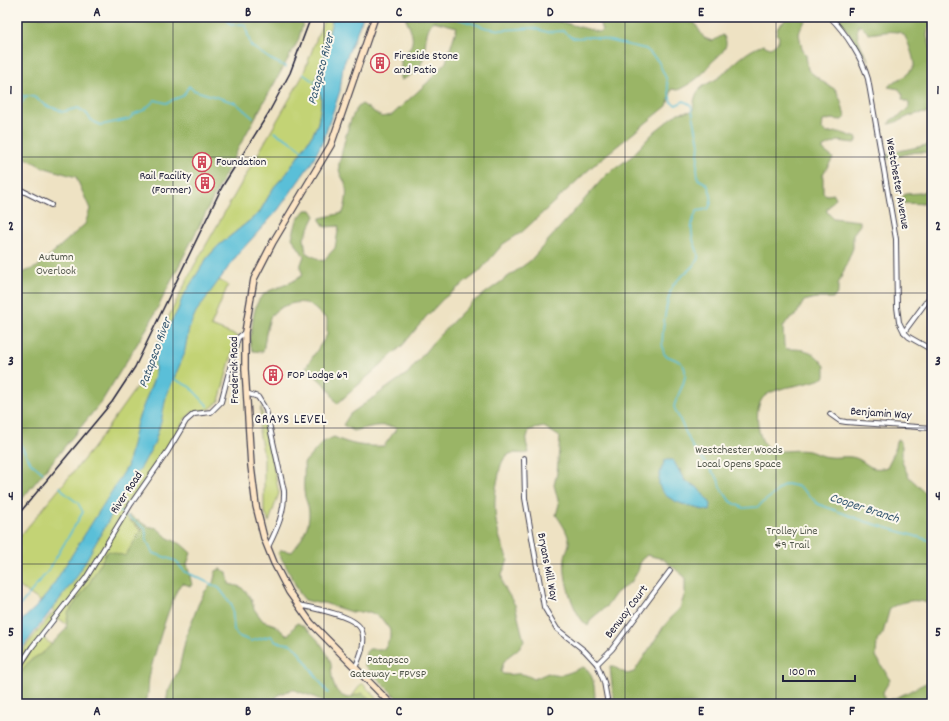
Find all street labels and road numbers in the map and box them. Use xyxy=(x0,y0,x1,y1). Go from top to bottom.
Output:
street label: Westchester Avenue xyxy=(881,137,913,231)
street label: Frederick Road xyxy=(226,336,244,404)
street label: Benjamin Way xyxy=(850,403,913,425)
street label: River Road xyxy=(107,468,147,518)
street label: Bryans Mill Way xyxy=(532,531,562,604)
street label: Benway Court xyxy=(601,581,653,642)

